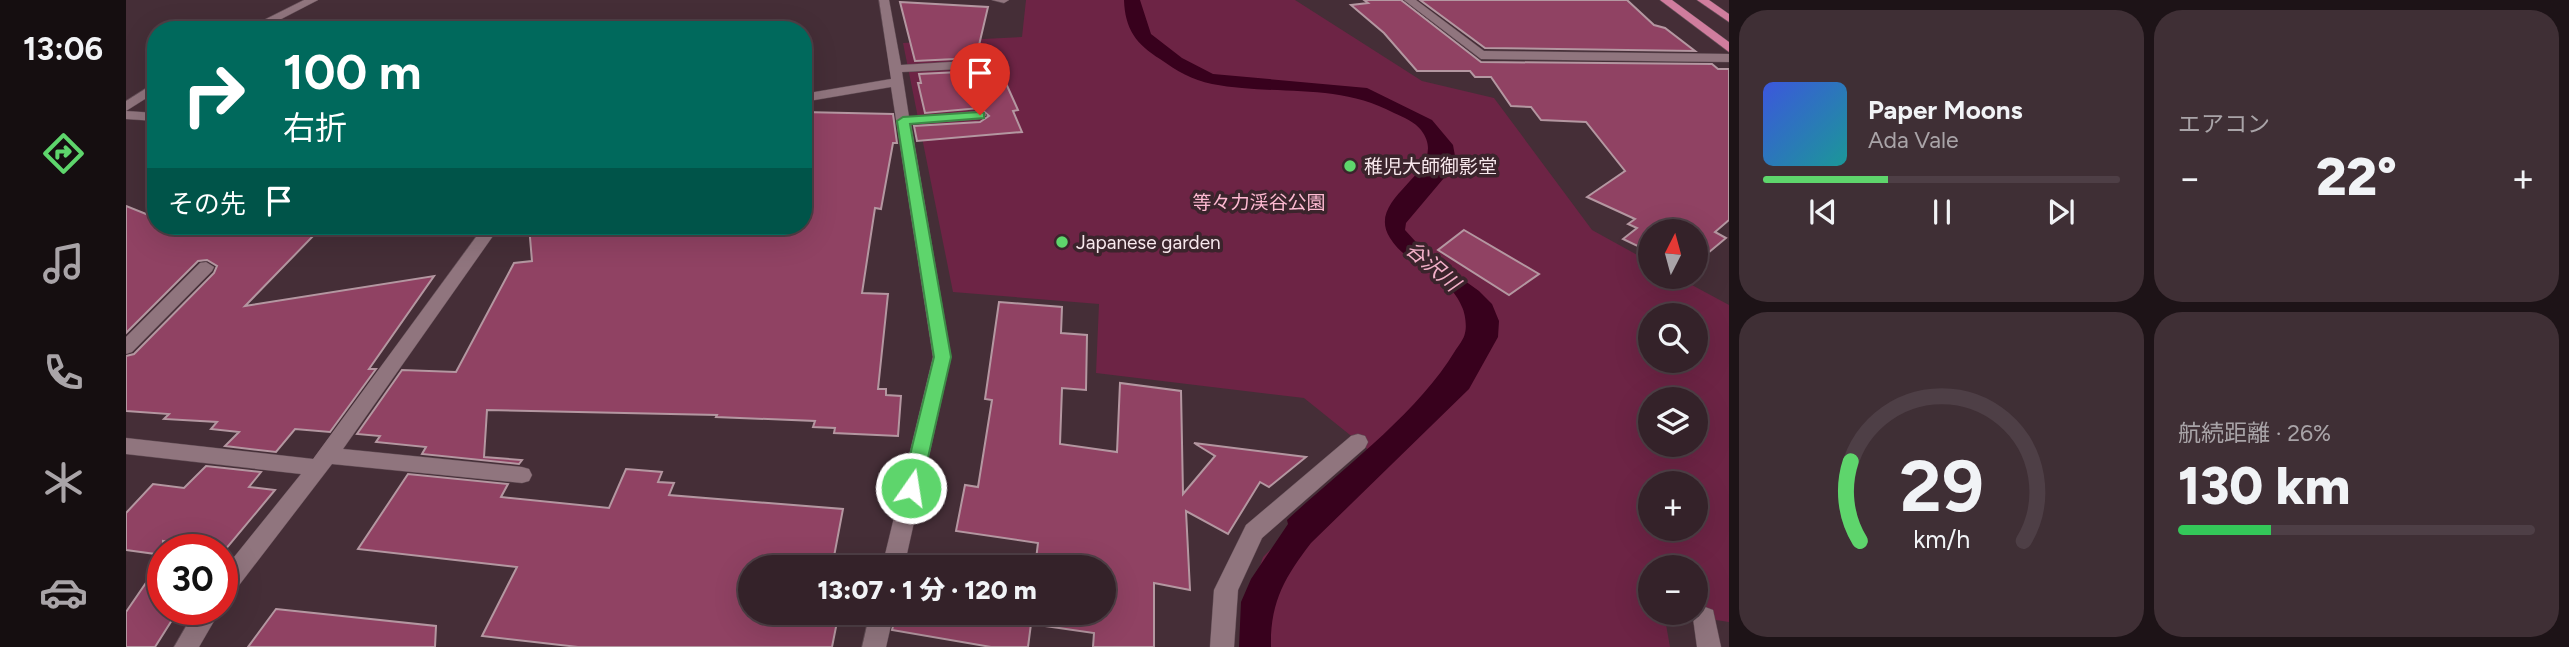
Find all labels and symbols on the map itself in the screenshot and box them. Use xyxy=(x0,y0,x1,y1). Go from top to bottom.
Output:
pin xyxy=(950,43,1010,115)
place label: 稚児大師御影堂 xyxy=(1364,155,1497,178)
marker: 稚児大師御影堂 xyxy=(1342,158,1358,174)
park label: 等々力渓谷公園 xyxy=(1192,191,1326,214)
north arrow xyxy=(1638,219,1708,289)
place label: Japanese garden xyxy=(1076,231,1221,254)
marker: Japanese garden xyxy=(1054,234,1070,250)
water label: 谷沢川 xyxy=(1401,236,1466,297)
position arrow xyxy=(874,451,948,525)
speed limit sign: 30 xyxy=(147,534,238,625)

